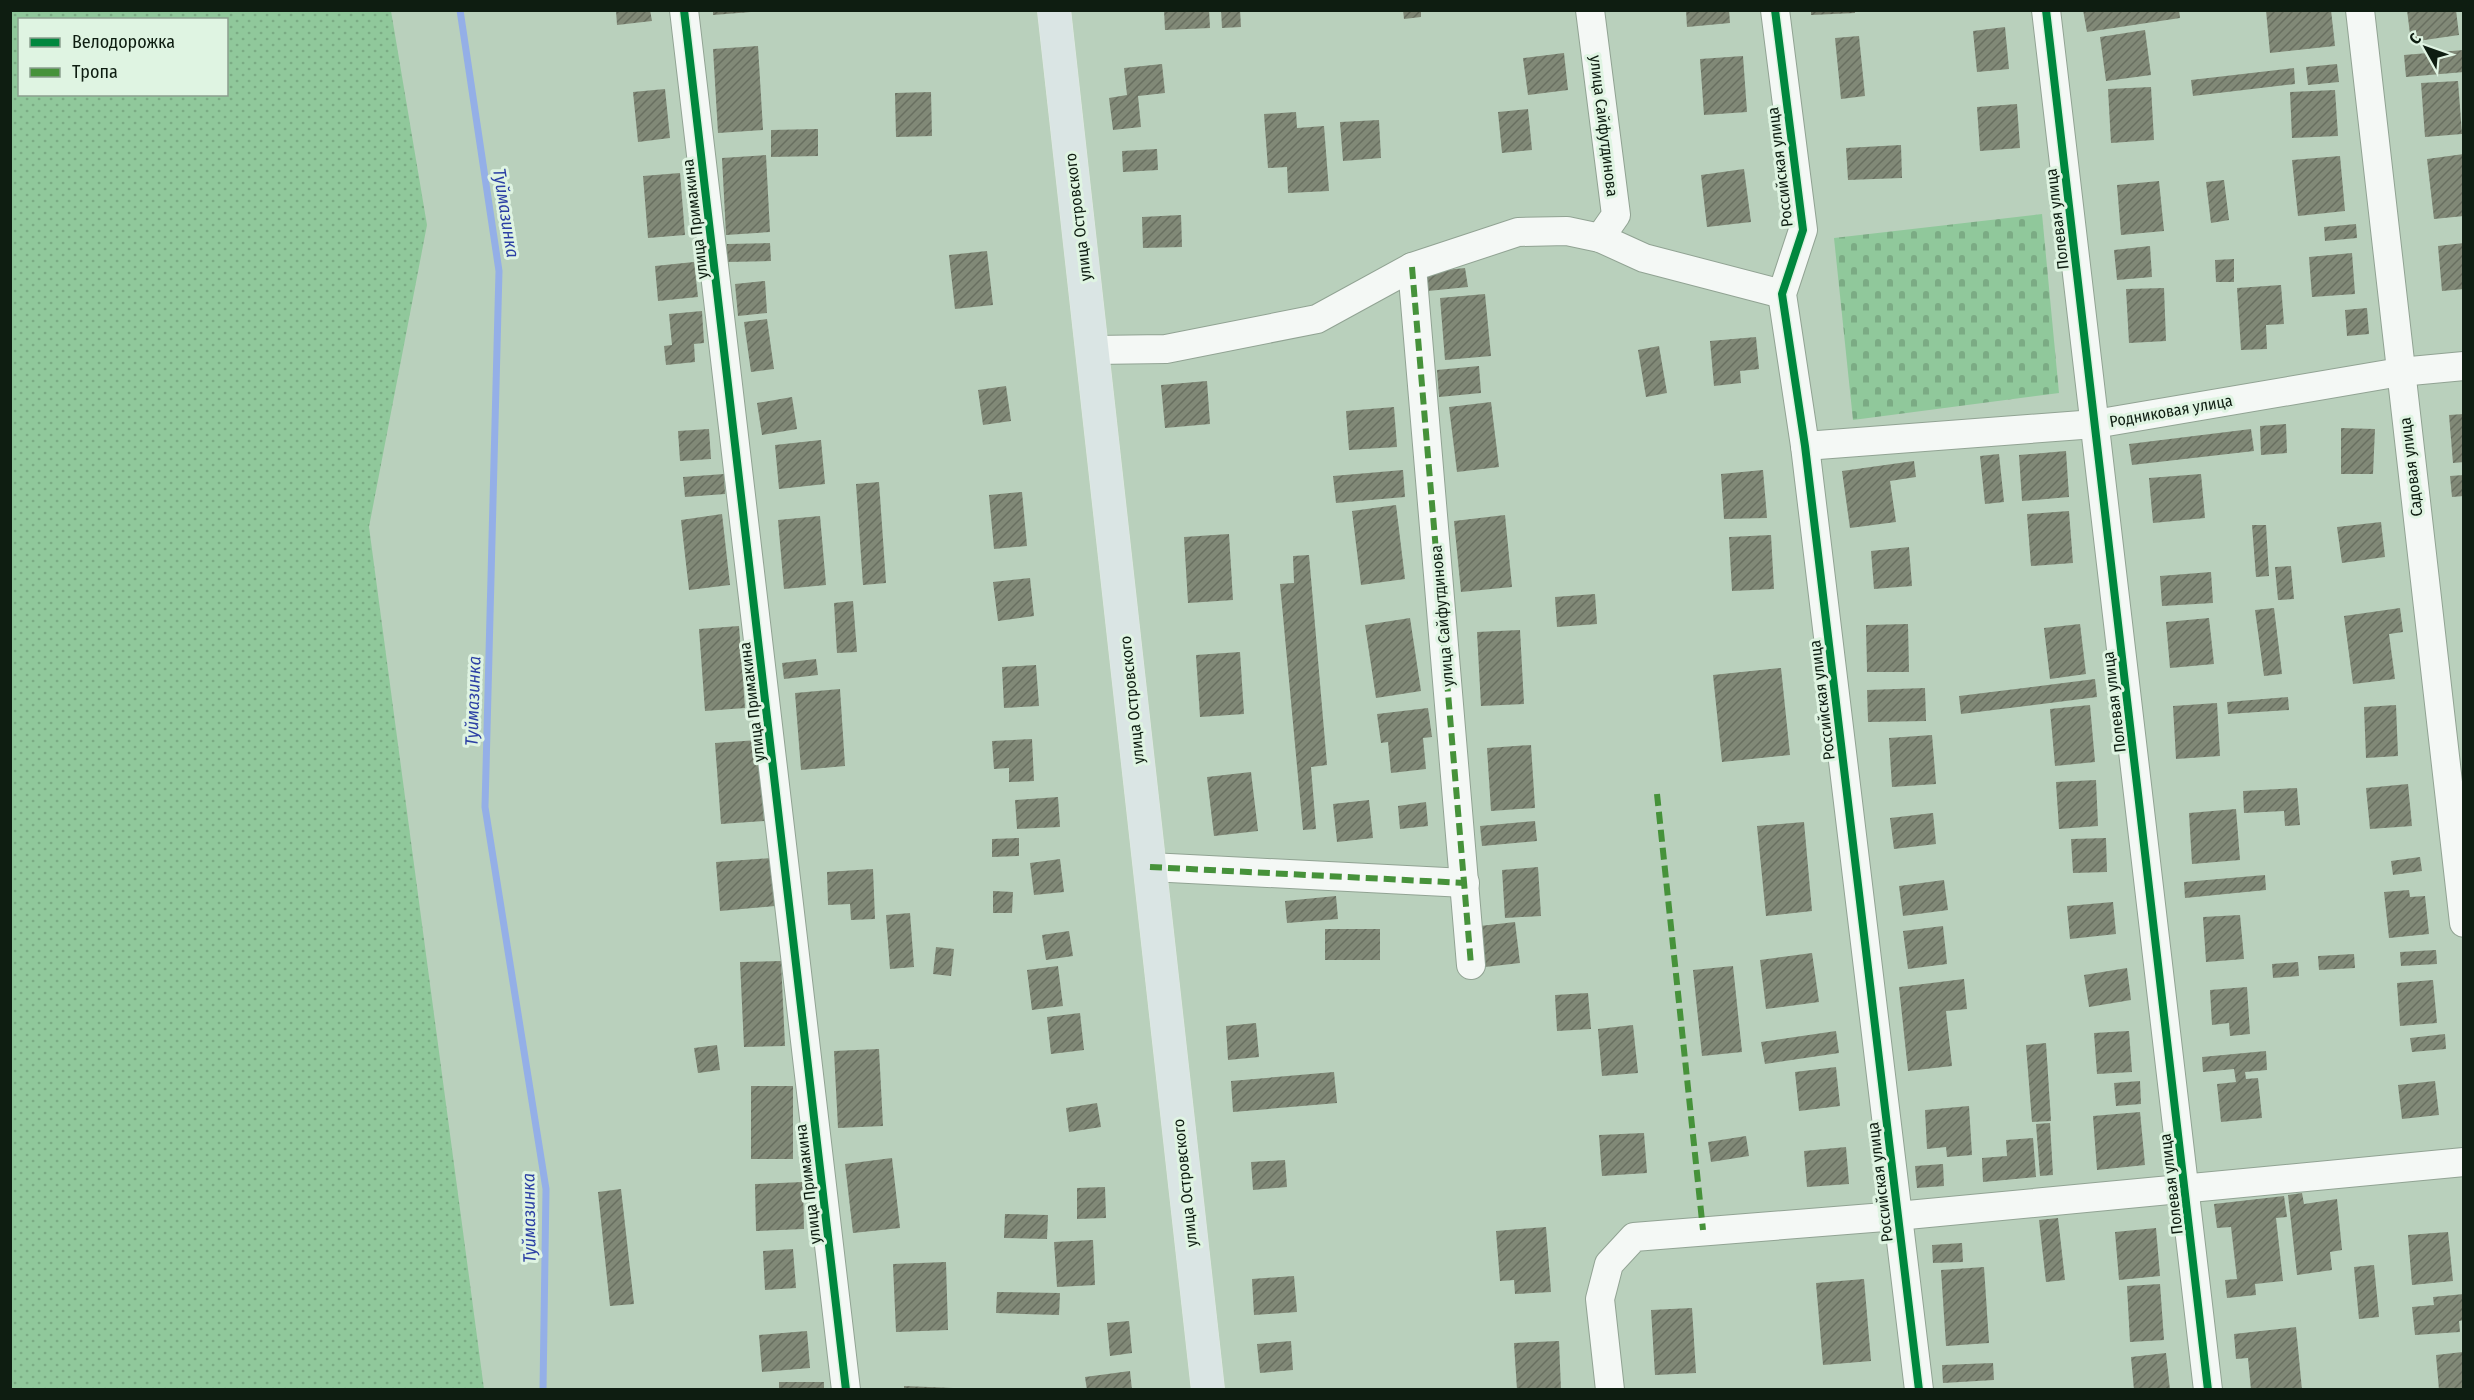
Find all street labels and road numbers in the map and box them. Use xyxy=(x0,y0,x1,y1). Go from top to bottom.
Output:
street label: улица Сайфутдинова xyxy=(1586,54,1622,198)
street label: Российская улица xyxy=(1763,106,1797,228)
street label: улица Островского xyxy=(1061,152,1095,282)
street label: улица Примакина xyxy=(678,158,712,280)
street label: Полевая улица xyxy=(2041,167,2073,271)
street label: Родниковая улица xyxy=(2108,391,2234,431)
street label: Садовая улица xyxy=(2395,416,2427,518)
street label: улица Сайфутдинова xyxy=(1426,544,1458,688)
street label: улица Островского xyxy=(1116,635,1148,765)
street label: Российская улица xyxy=(1805,639,1839,761)
street label: улица Примакина xyxy=(735,641,769,763)
street label: Полевая улица xyxy=(2098,650,2130,754)
street label: улица Островского xyxy=(1169,1118,1201,1248)
street label: Российская улица xyxy=(1863,1121,1897,1243)
street label: улица Примакина xyxy=(791,1123,825,1245)
street label: Полевая улица xyxy=(2155,1132,2187,1236)

